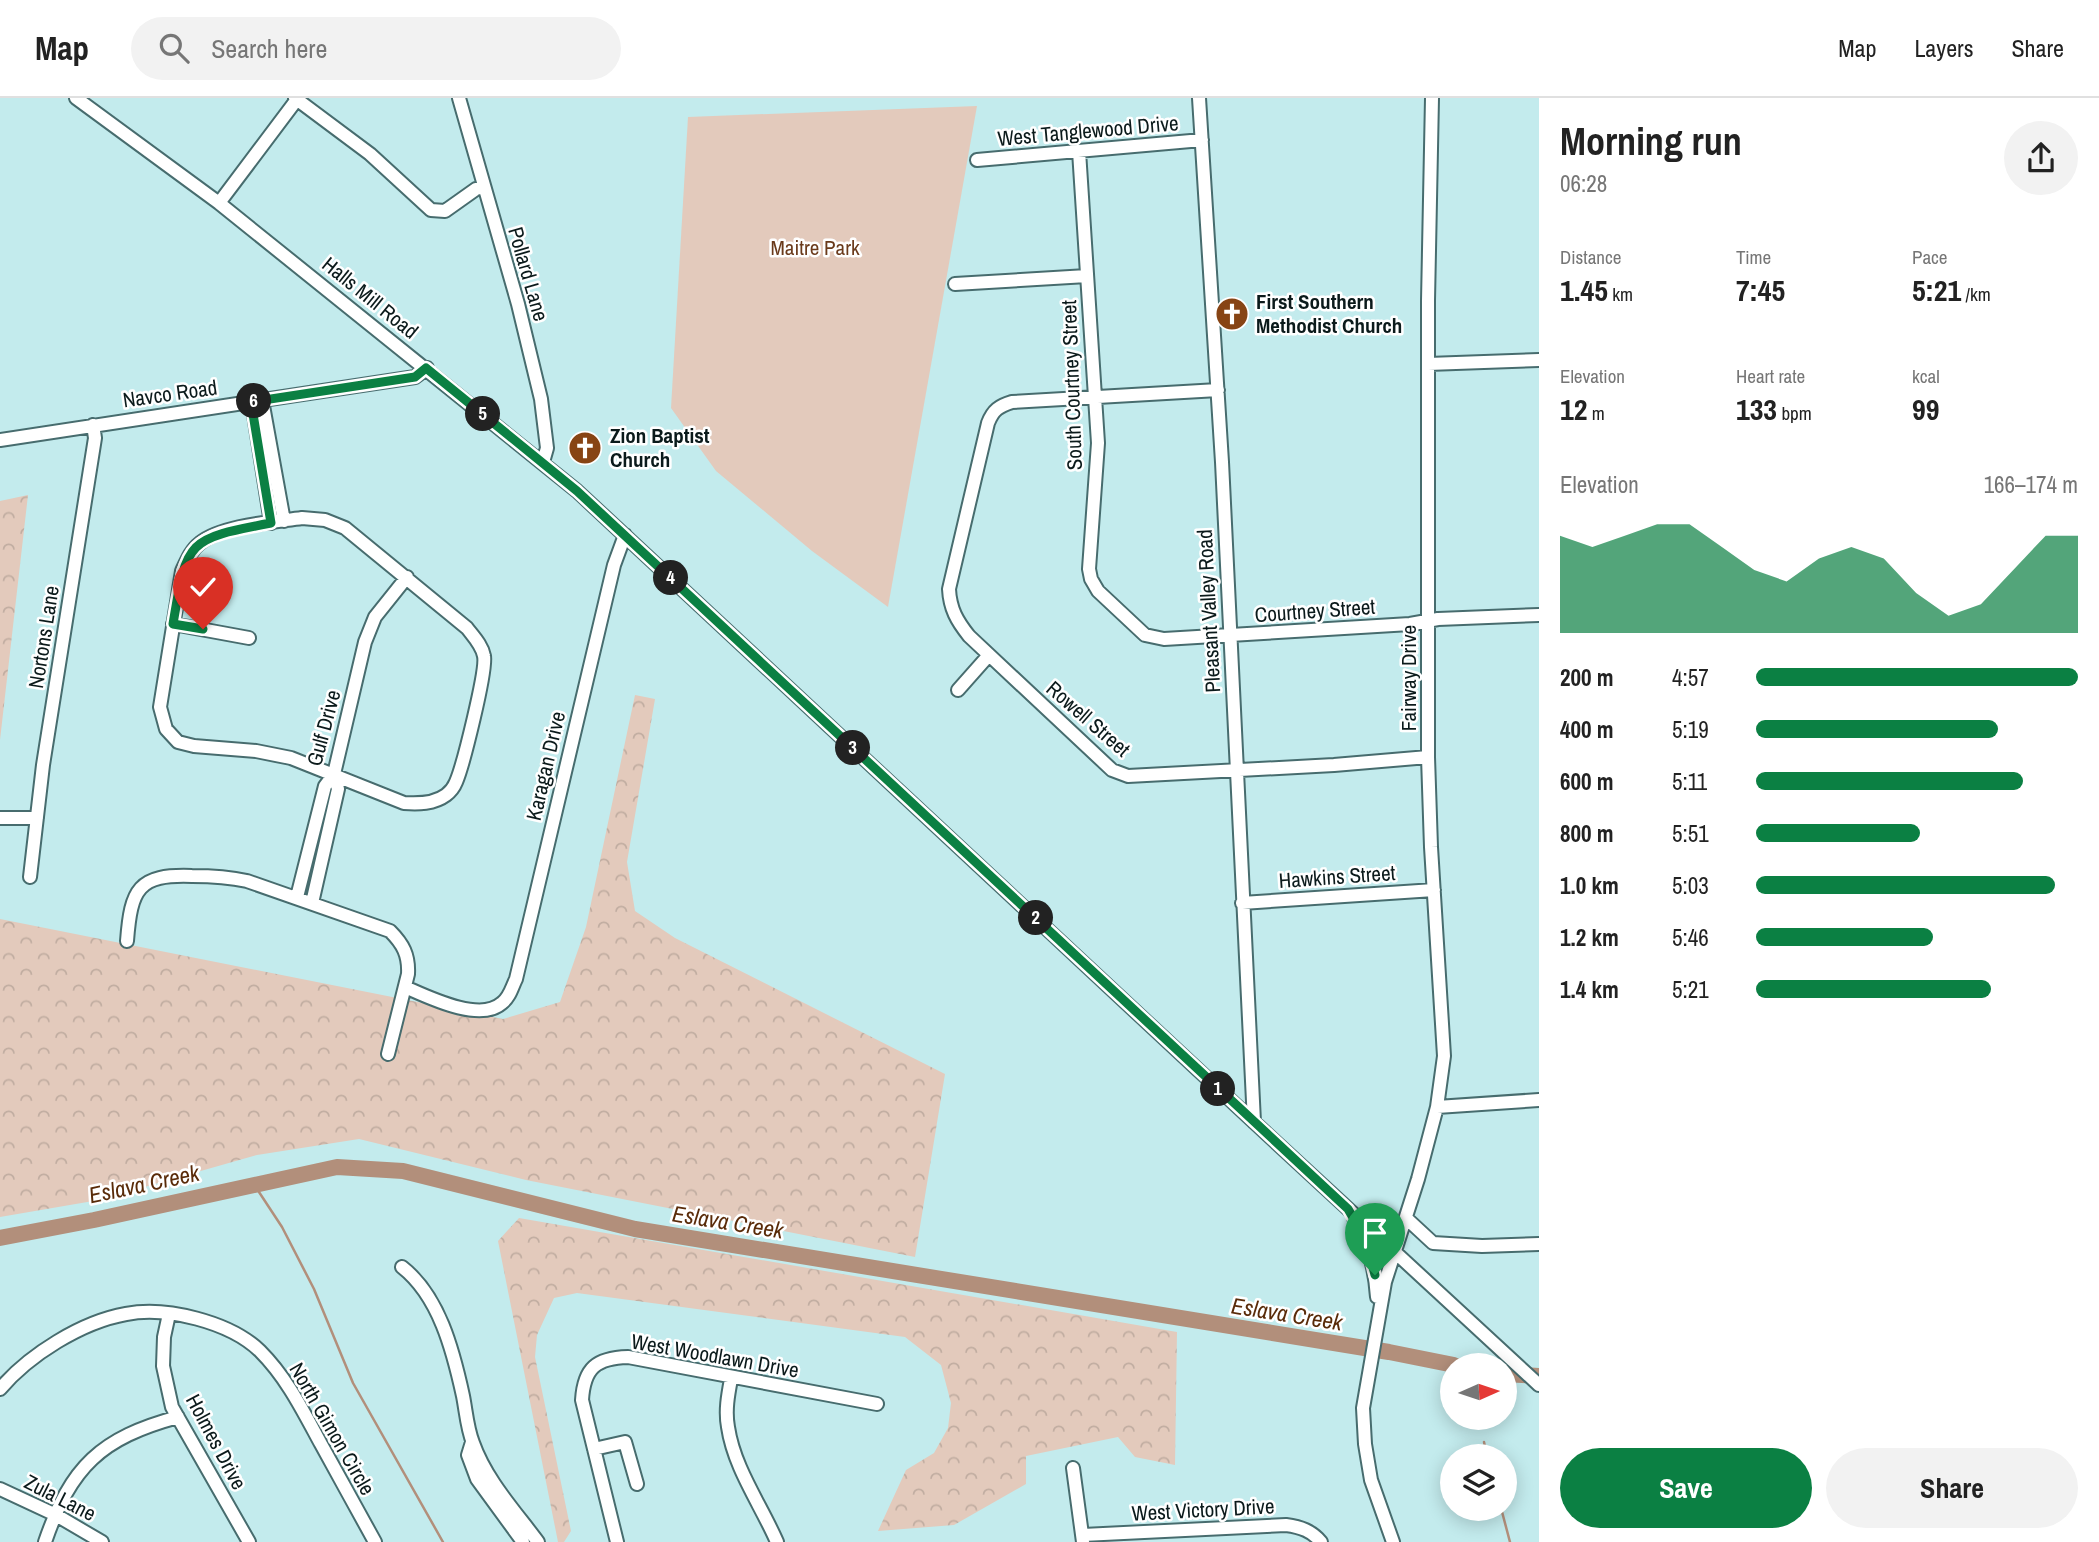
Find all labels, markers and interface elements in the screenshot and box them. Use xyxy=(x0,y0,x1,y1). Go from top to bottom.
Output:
search box xyxy=(131,17,621,80)
text: Map xyxy=(35,26,89,70)
icon: search xyxy=(155,29,193,67)
text: Search here xyxy=(211,31,327,66)
text: Map xyxy=(1838,32,1876,64)
text: Layers xyxy=(1914,32,1973,64)
text: Share xyxy=(2011,32,2064,64)
street label: West Tanglewood Drive xyxy=(996,108,1180,153)
text: Morning run xyxy=(1560,116,1742,167)
button: share xyxy=(2004,121,2078,195)
text: 06:28 xyxy=(1560,168,1607,199)
street label: Pollard Lane xyxy=(501,223,556,324)
park label: Maitre Park xyxy=(771,233,860,262)
text: Distance xyxy=(1560,244,1621,270)
text: Time xyxy=(1736,244,1771,270)
text: Pace xyxy=(1912,244,1948,270)
street label: Halls Mill Road xyxy=(316,250,424,345)
text: 1.45 xyxy=(1560,270,1608,310)
text: 7:45 xyxy=(1736,270,1785,310)
text: 5:21 xyxy=(1912,270,1961,310)
text: km xyxy=(1608,281,1633,307)
text: /km xyxy=(1961,281,1991,307)
place label: First Southern Methodist Church xyxy=(1256,287,1402,340)
church icon: First Southern Methodist Church xyxy=(1213,295,1251,333)
street label: South Courtney Street xyxy=(1054,299,1089,471)
text: Elevation xyxy=(1560,363,1625,389)
text: Heart rate xyxy=(1736,363,1805,389)
text: kcal xyxy=(1912,363,1940,389)
street label: Navco Road xyxy=(121,373,219,414)
pin: 6 xyxy=(236,384,272,418)
text: 6 xyxy=(249,387,258,413)
text: 12 xyxy=(1560,389,1587,429)
text: 133 xyxy=(1736,389,1777,429)
text: 99 xyxy=(1912,389,1939,429)
pin: 5 xyxy=(466,396,500,432)
text: 5 xyxy=(478,400,487,426)
text: m xyxy=(1587,400,1605,426)
text: bpm xyxy=(1777,400,1812,426)
place label: Zion Baptist Church xyxy=(610,421,710,474)
church icon: Zion Baptist Church xyxy=(566,429,604,467)
text: Elevation xyxy=(1560,469,1639,500)
text: 166–174 m xyxy=(1984,469,2078,500)
street label: Pleasant Valley Road xyxy=(1190,529,1227,693)
pin xyxy=(173,557,233,629)
pin: 4 xyxy=(654,560,688,596)
text: 4 xyxy=(666,564,675,590)
icon: check xyxy=(184,568,222,606)
street label: Nortons Lane xyxy=(21,584,66,690)
street label: Courtney Street xyxy=(1254,592,1376,629)
street label: Fairway Drive xyxy=(1394,625,1423,731)
text: 200 m xyxy=(1560,662,1613,693)
text: 4:57 xyxy=(1672,662,1709,693)
street label: Rowell Street xyxy=(1040,674,1137,763)
street label: Gulf Drive xyxy=(299,687,348,769)
street label: Karagan Drive xyxy=(519,709,572,823)
text: 400 m xyxy=(1560,714,1613,745)
text: 5:19 xyxy=(1672,714,1709,745)
pin: 3 xyxy=(836,730,870,766)
text: 3 xyxy=(848,734,857,760)
text: 600 m xyxy=(1560,766,1613,797)
text: 5:11 xyxy=(1672,766,1707,797)
text: 800 m xyxy=(1560,818,1613,849)
text: 5:51 xyxy=(1672,818,1709,849)
street label: Hawkins Street xyxy=(1278,858,1396,895)
text: 1.0 km xyxy=(1560,870,1619,901)
text: 5:03 xyxy=(1672,870,1709,901)
pin: 2 xyxy=(1018,900,1054,936)
text: 2 xyxy=(1031,904,1040,930)
text: 1.2 km xyxy=(1560,922,1619,953)
text: 5:46 xyxy=(1672,922,1709,953)
text: 1.4 km xyxy=(1560,974,1619,1005)
text: 5:21 xyxy=(1672,974,1709,1005)
pin: 1 xyxy=(1200,1072,1236,1107)
text: 1 xyxy=(1213,1075,1222,1101)
water label: Eslava Creek xyxy=(86,1156,203,1210)
water label: Eslava Creek xyxy=(670,1197,787,1246)
pin xyxy=(1345,1203,1405,1275)
icon: arrive xyxy=(1356,1214,1394,1252)
water label: Eslava Creek xyxy=(1229,1289,1346,1338)
street label: West Woodlawn Drive xyxy=(629,1326,801,1385)
north arrow xyxy=(1440,1353,1517,1430)
map controls xyxy=(1440,1353,1517,1521)
street label: North Gimon Circle xyxy=(283,1357,382,1500)
street label: Holmes Drive xyxy=(179,1389,254,1495)
button: layers xyxy=(1440,1444,1517,1521)
button: Save xyxy=(1560,1448,1812,1528)
button: Share xyxy=(1826,1448,2078,1528)
street label: Zula Lane xyxy=(20,1467,101,1528)
street label: West Victory Drive xyxy=(1131,1491,1275,1528)

